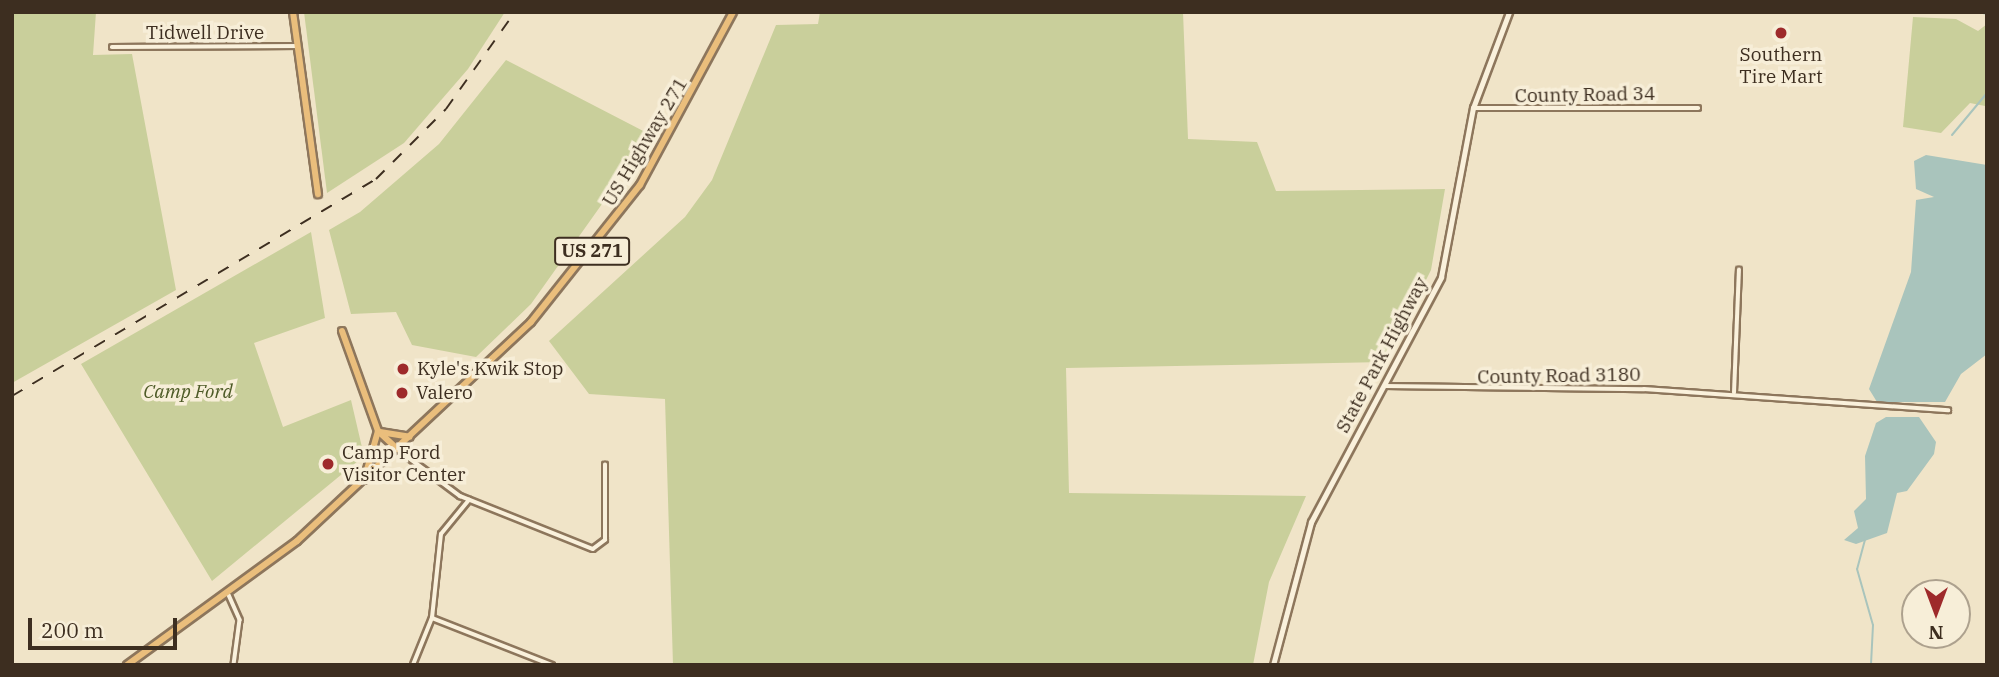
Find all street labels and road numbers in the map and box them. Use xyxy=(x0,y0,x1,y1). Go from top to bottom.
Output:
street label: Tidwell Drive xyxy=(146,22,264,44)
street label: US Highway 271 xyxy=(598,74,692,210)
street label: County Road 34 xyxy=(1515,82,1655,108)
road number: US 271 xyxy=(554,236,630,265)
street label: State Park Highway xyxy=(1331,273,1433,437)
street label: County Road 3180 xyxy=(1477,363,1641,389)

